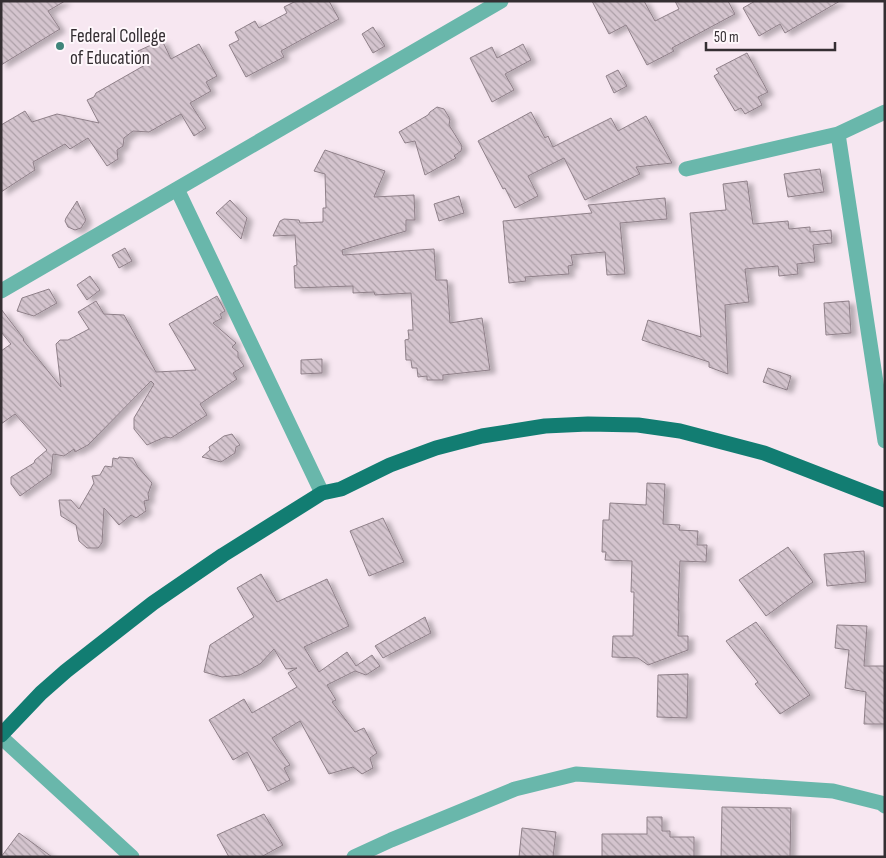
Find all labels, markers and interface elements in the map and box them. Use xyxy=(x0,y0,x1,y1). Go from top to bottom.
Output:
scale bar xyxy=(706,20,835,52)
place label: Federal College of Education xyxy=(70,25,166,70)
text: 50 m xyxy=(714,28,739,47)
marker: Federal College of Education xyxy=(54,40,66,52)

